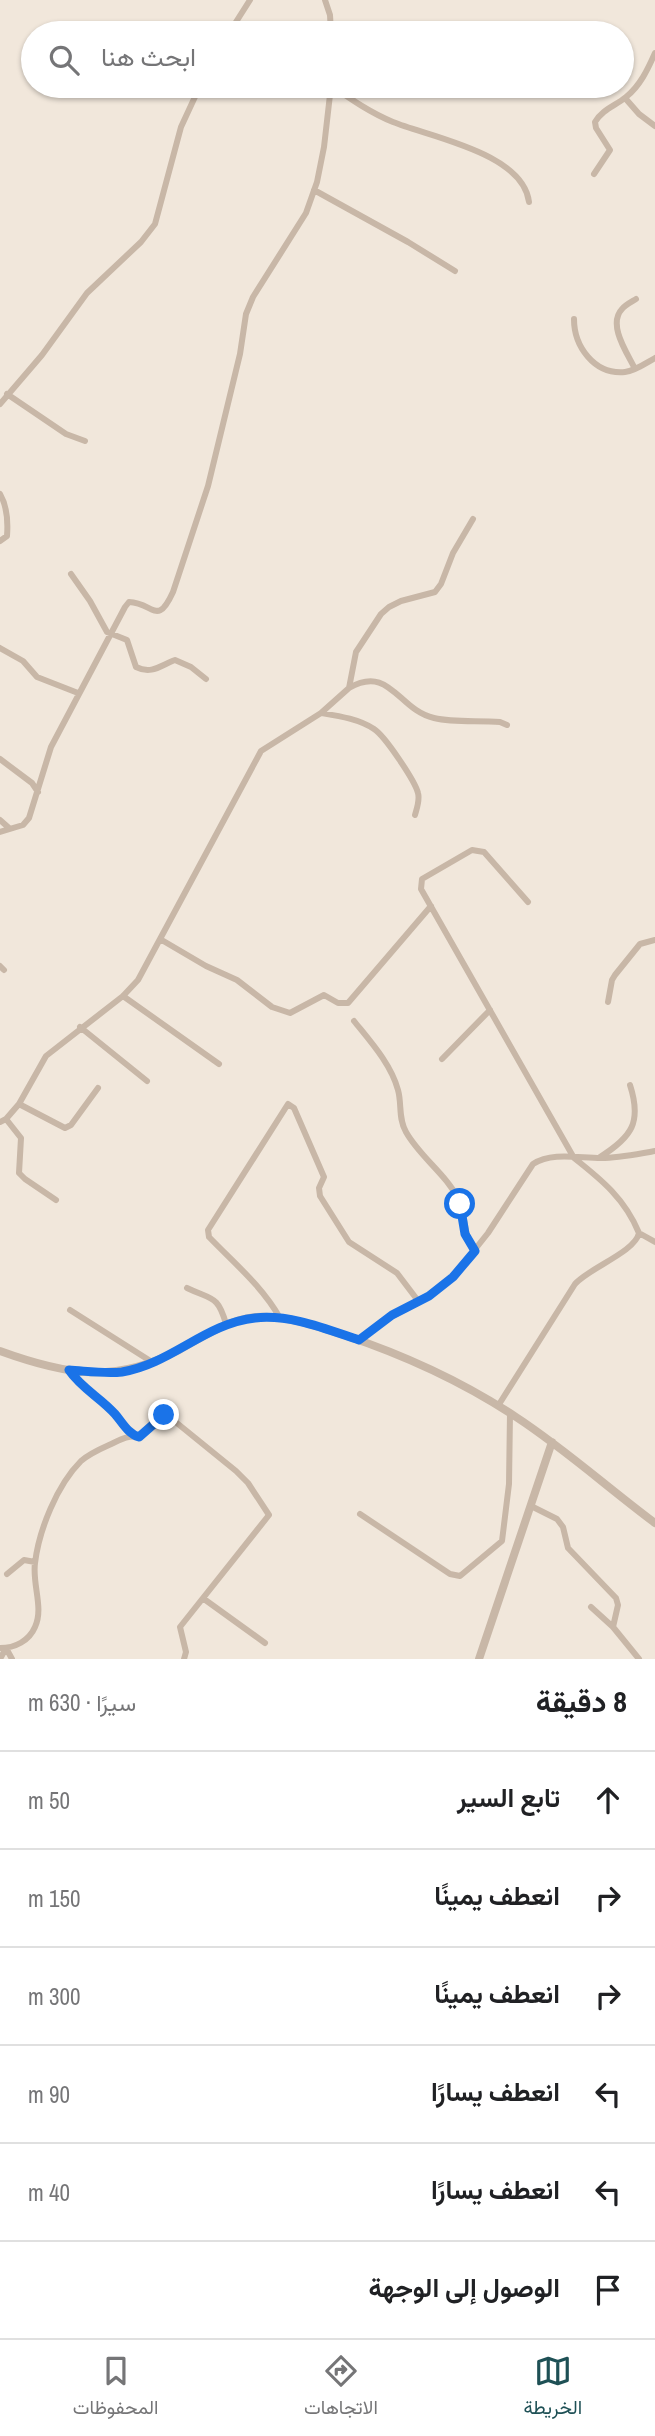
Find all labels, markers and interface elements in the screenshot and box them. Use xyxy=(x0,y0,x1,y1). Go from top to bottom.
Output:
search box xyxy=(21,21,634,98)
text: ابحث هنا xyxy=(101,39,196,74)
icon: search xyxy=(45,41,83,79)
route start xyxy=(444,1188,475,1219)
route end xyxy=(148,1399,179,1430)
text: 8 دقيقة xyxy=(536,1681,627,1721)
text: سيرًا · 630 m xyxy=(28,1687,136,1718)
text: تابع السير xyxy=(457,1780,560,1815)
icon: ahead xyxy=(589,1781,627,1819)
text: 50 m xyxy=(28,1785,70,1816)
text: انعطف يمينًا xyxy=(434,1878,560,1913)
icon: right xyxy=(589,1879,627,1917)
text: 150 m xyxy=(28,1883,80,1914)
text: انعطف يمينًا xyxy=(434,1976,560,2011)
icon: right xyxy=(589,1977,627,2015)
text: 300 m xyxy=(28,1981,80,2012)
text: انعطف يسارًا xyxy=(431,2074,560,2109)
icon: left xyxy=(589,2075,627,2113)
text: 90 m xyxy=(28,2079,70,2110)
text: انعطف يسارًا xyxy=(431,2172,560,2207)
icon: left xyxy=(589,2173,627,2211)
text: 40 m xyxy=(28,2177,70,2208)
text: الوصول إلى الوجهة xyxy=(368,2270,560,2305)
icon: arrive xyxy=(589,2271,627,2309)
tab: المحفوظات xyxy=(73,2352,158,2424)
tab: الاتجاهات xyxy=(304,2352,378,2424)
tab: الخريطة xyxy=(523,2352,582,2424)

